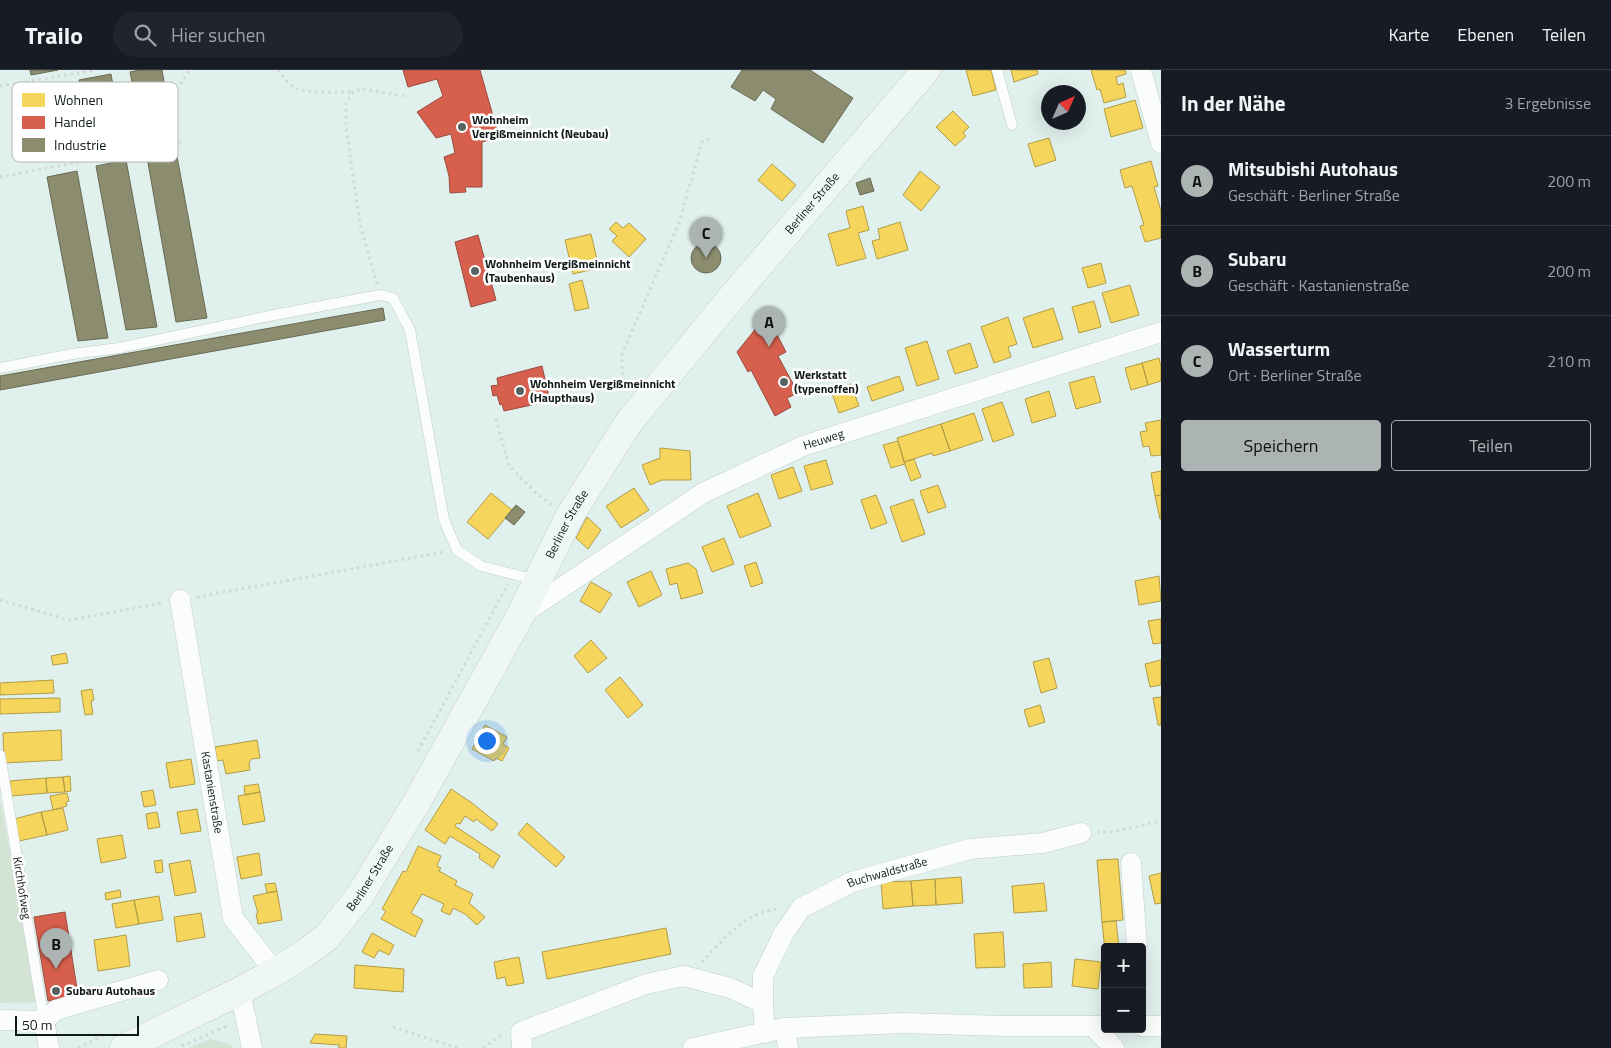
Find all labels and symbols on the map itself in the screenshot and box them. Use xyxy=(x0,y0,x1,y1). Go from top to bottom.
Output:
legend xyxy=(12,82,178,162)
north arrow xyxy=(1041,85,1086,130)
text: Wohnen xyxy=(54,89,103,110)
place label: Wohnheim Vergißmeinnicht (Neubau) xyxy=(472,110,609,143)
text: Handel xyxy=(54,111,96,132)
marker: Wohnheim Vergißmeinnicht (Neubau) xyxy=(456,121,468,133)
text: Industrie xyxy=(54,134,106,155)
street label: Berliner Straße xyxy=(780,168,844,238)
pin: C xyxy=(690,217,722,258)
place label: Wohnheim Vergißmeinnicht (Taubenhaus) xyxy=(485,254,631,287)
marker: Wohnheim Vergißmeinnicht (Taubenhaus) xyxy=(469,265,481,277)
pin: A xyxy=(753,306,785,347)
place label: Werkstatt (typenoffen) xyxy=(794,365,859,398)
place label: Wohnheim Vergißmeinnicht (Haupthaus) xyxy=(530,374,676,407)
marker: Werkstatt (typenoffen) xyxy=(778,376,790,388)
marker: Wohnheim Vergißmeinnicht (Haupthaus) xyxy=(514,385,526,397)
street label: Heuweg xyxy=(800,424,846,454)
street label: Berliner Straße xyxy=(540,486,593,562)
your location xyxy=(474,728,500,754)
street label: Kastanienstraße xyxy=(196,750,229,835)
street label: Berliner Straße xyxy=(341,841,398,915)
street label: Buchwaldstraße xyxy=(843,851,929,892)
street label: Kirchhofweg xyxy=(8,855,37,921)
pin: B xyxy=(40,928,72,969)
place label: Subaru Autohaus xyxy=(66,981,156,1000)
marker: Subaru Autohaus xyxy=(50,985,62,997)
scale bar xyxy=(15,1013,139,1036)

